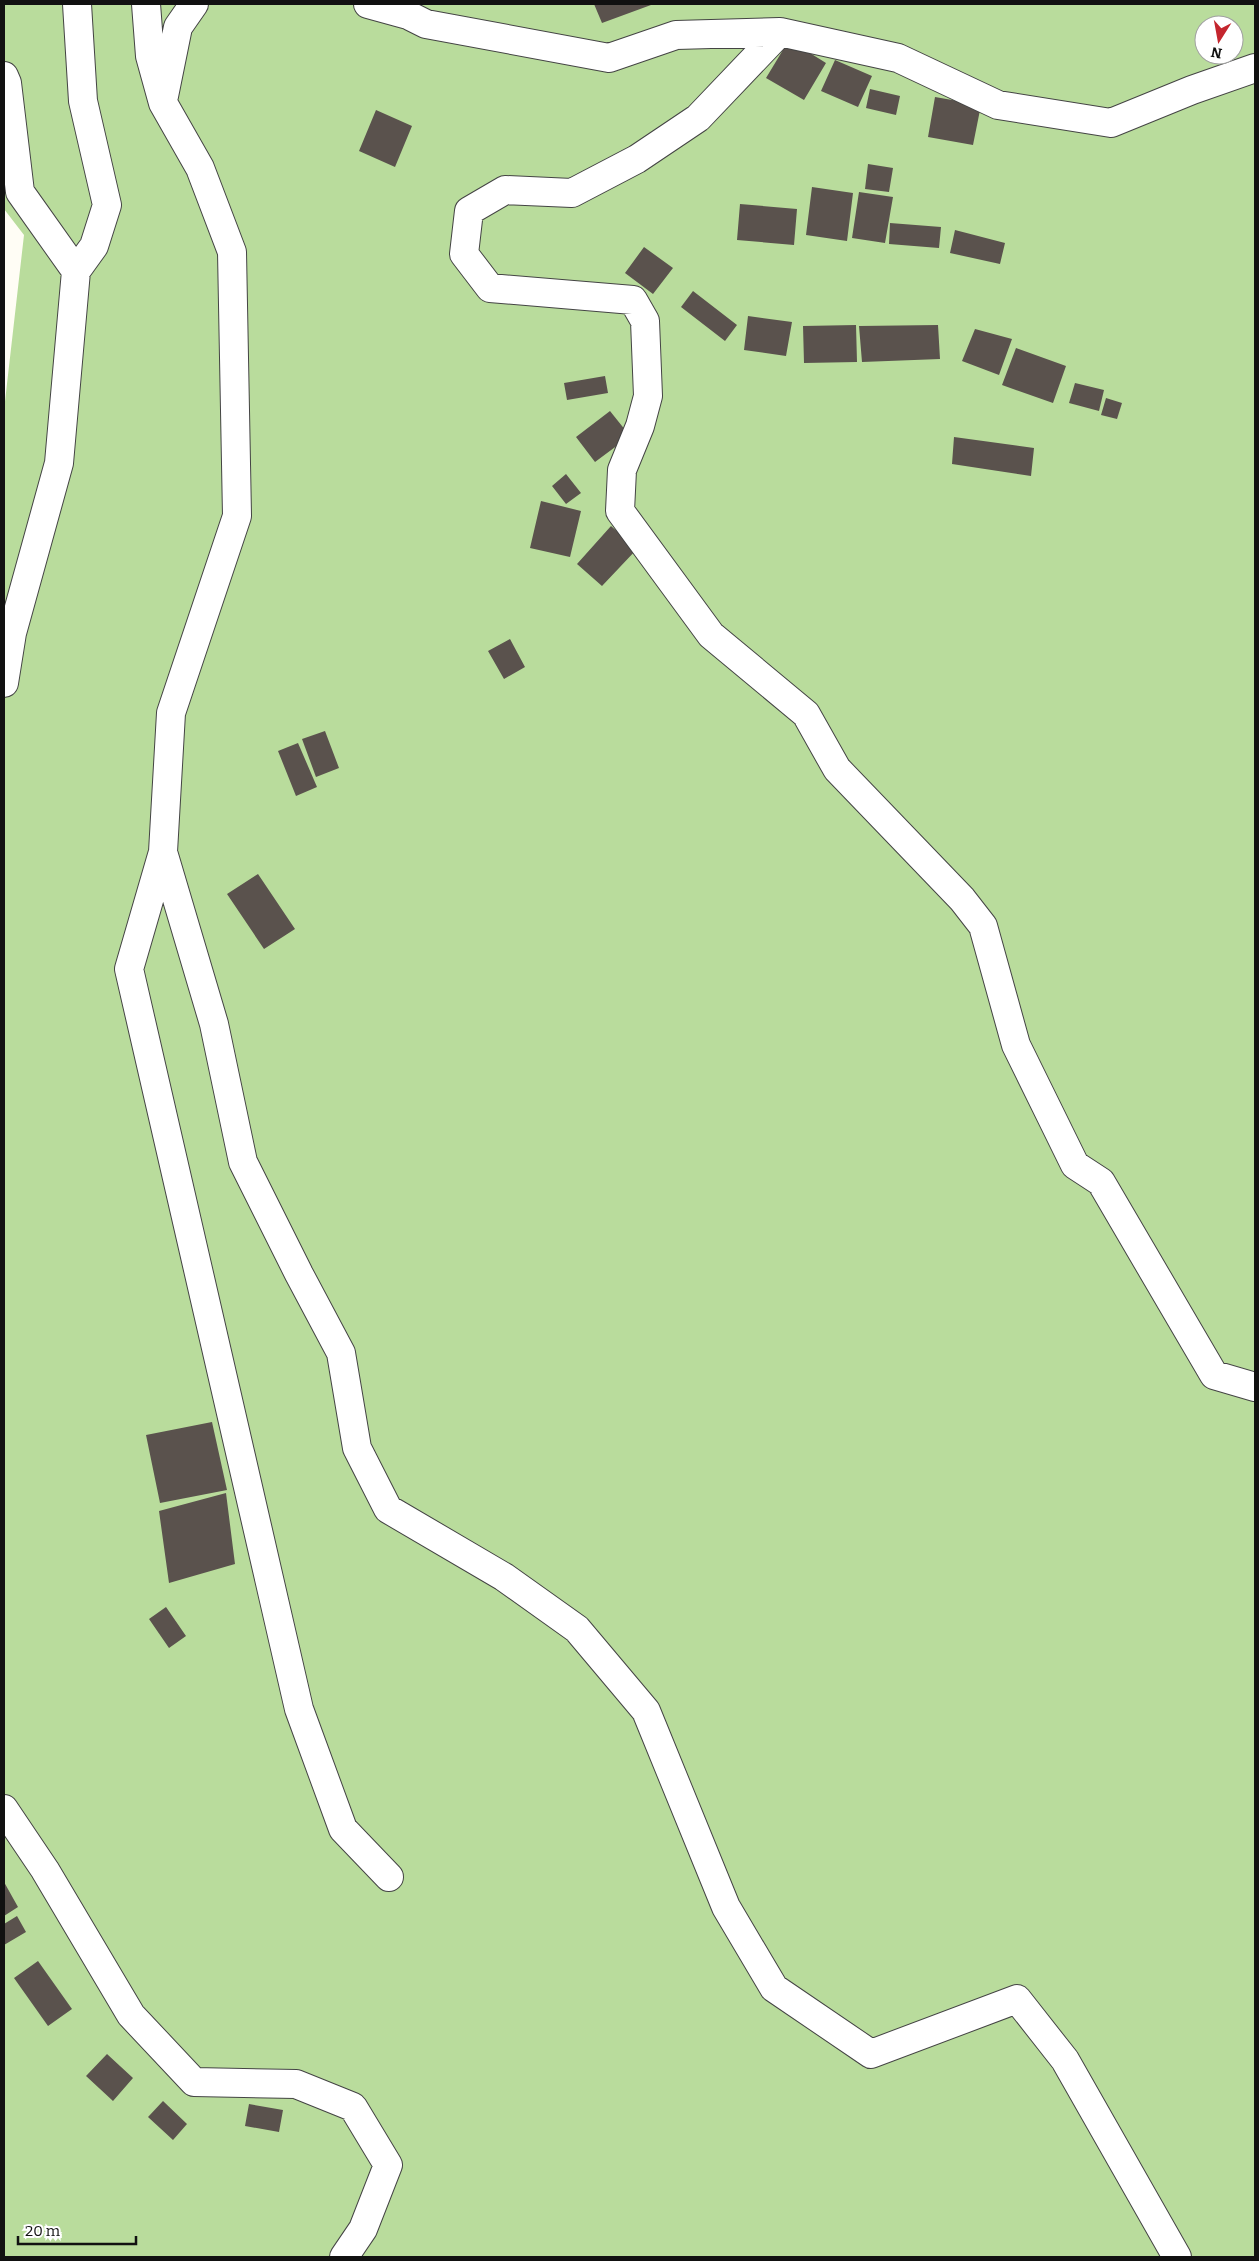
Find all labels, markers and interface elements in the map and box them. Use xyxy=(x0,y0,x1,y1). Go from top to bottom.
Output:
north arrow xyxy=(1194,15,1244,65)
text: N xyxy=(1210,43,1224,62)
scale bar xyxy=(18,2214,135,2246)
text: 20 m xyxy=(25,2222,61,2240)

